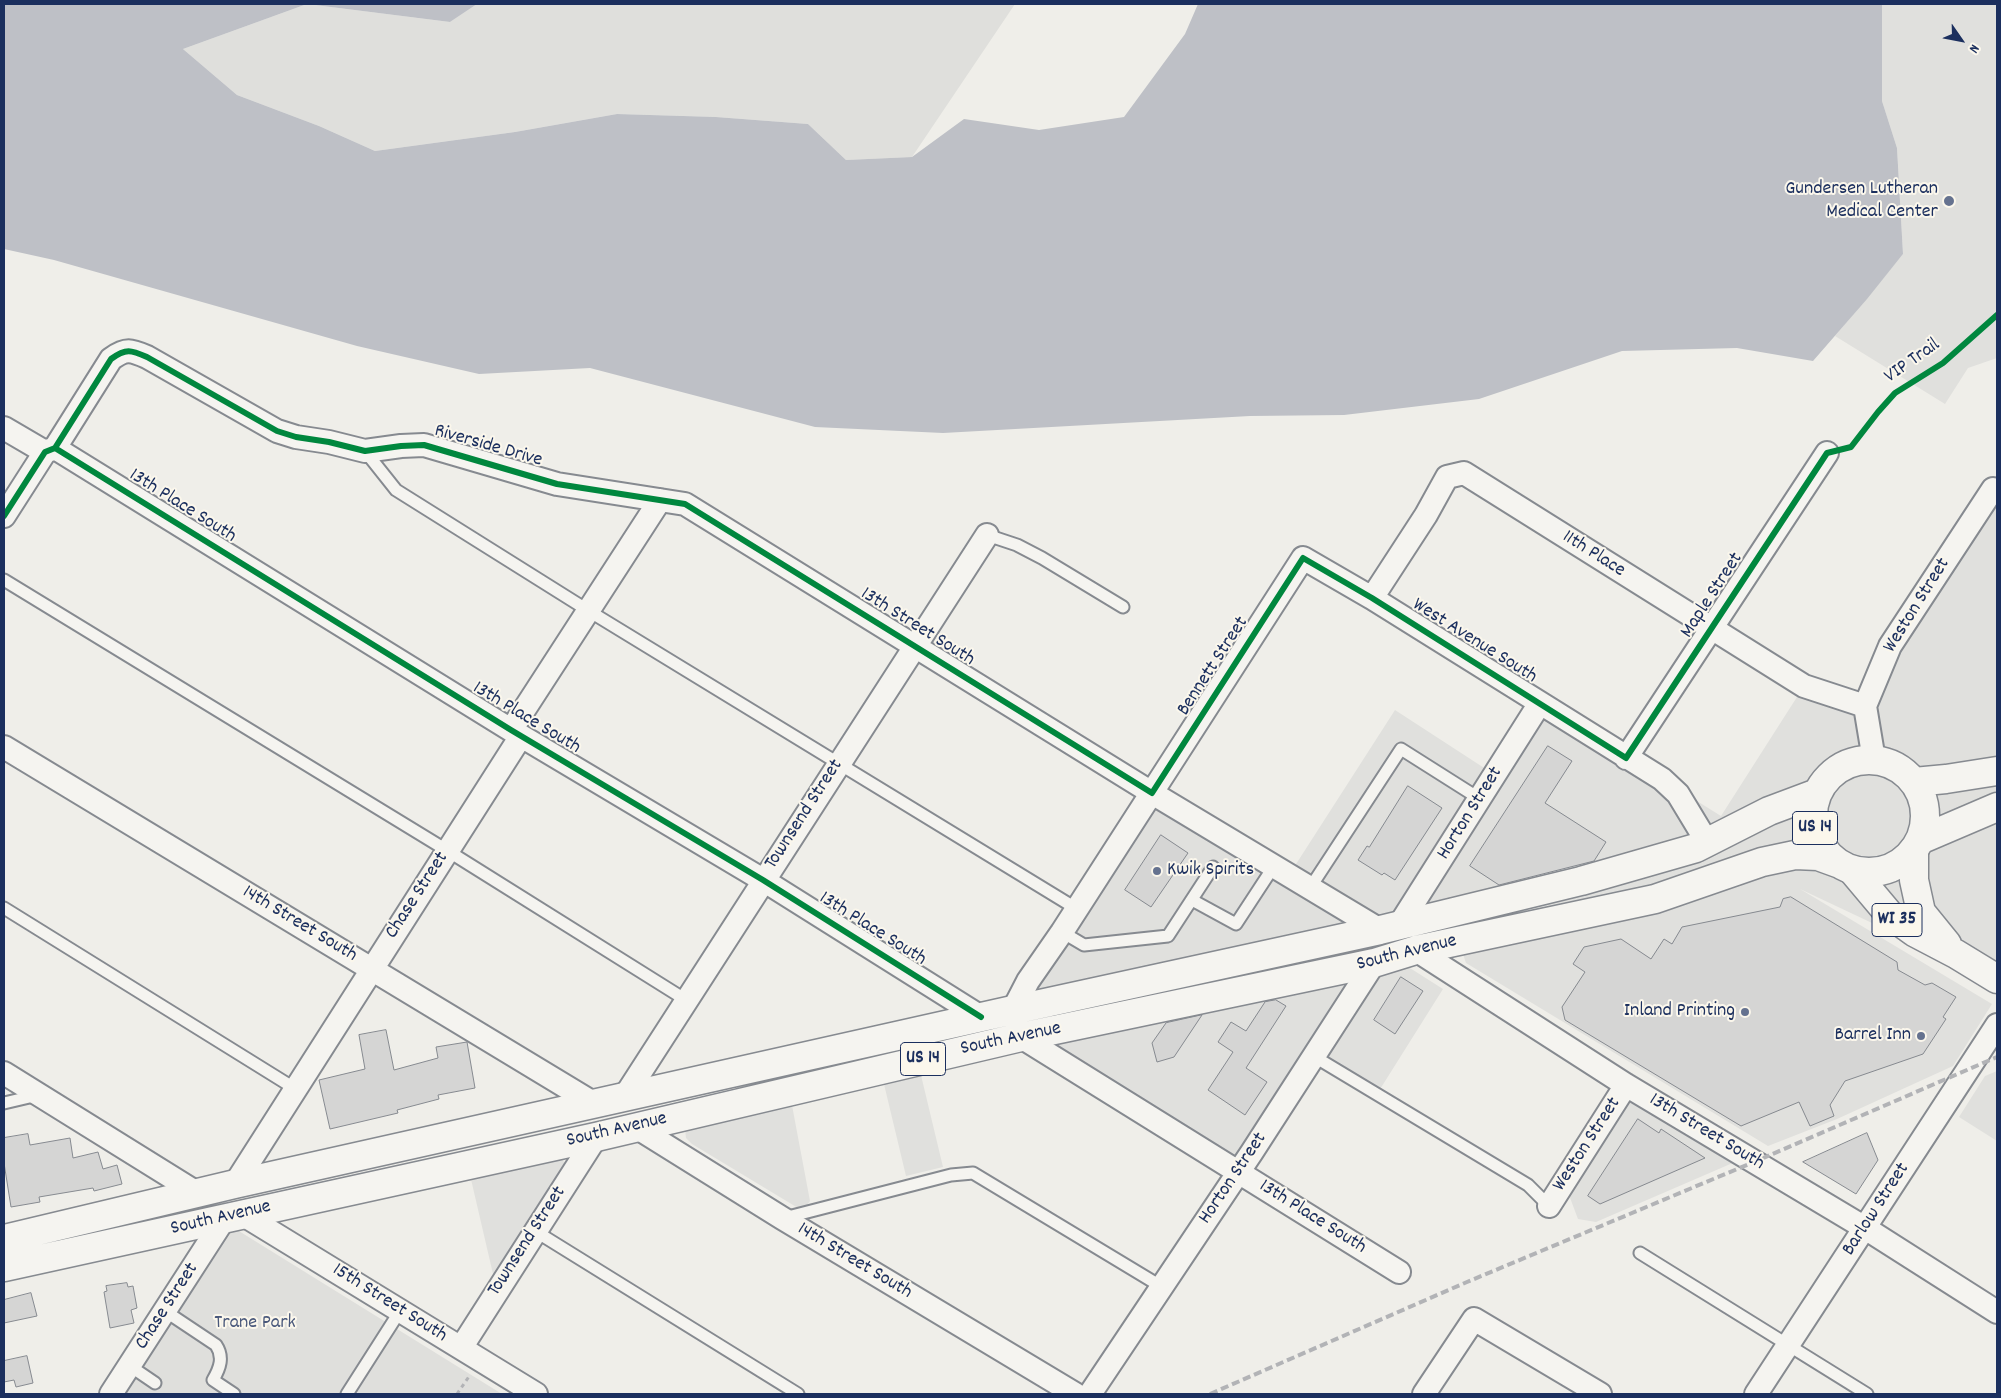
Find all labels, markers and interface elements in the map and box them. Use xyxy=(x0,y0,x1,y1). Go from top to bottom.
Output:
north arrow xyxy=(1936,15,1986,65)
text: N xyxy=(1963,40,1984,57)
place label: Gundersen Lutheran Medical Center xyxy=(1785,178,1938,225)
marker: Gundersen Lutheran Medical Center xyxy=(1942,194,1956,208)
street label: VIP Trail xyxy=(1880,334,1946,390)
street label: Riverside Drive xyxy=(431,420,545,474)
street label: 13th Place South xyxy=(124,465,240,549)
street label: 11th Place xyxy=(1557,526,1629,584)
street label: Maple Street xyxy=(1677,549,1749,643)
street label: Weston Street xyxy=(1879,554,1957,658)
street label: 13th Street South xyxy=(855,583,979,673)
street label: West Avenue South xyxy=(1407,594,1541,690)
street label: Bennett Street xyxy=(1173,613,1255,721)
street label: 13th Place South xyxy=(468,677,584,761)
street label: Townsend Street xyxy=(761,756,849,874)
street label: Horton Street xyxy=(1433,763,1509,865)
road number: US 14 xyxy=(1792,811,1838,844)
street label: Chase Street xyxy=(381,848,455,944)
place label: Kwik Spirits xyxy=(1167,859,1254,883)
marker: Kwik Spirits xyxy=(1151,865,1163,877)
street label: 14th Street South xyxy=(237,881,361,969)
street label: 13th Place South xyxy=(814,888,930,972)
road number: WI 35 xyxy=(1872,904,1922,936)
street label: South Avenue xyxy=(1355,930,1459,978)
place label: Inland Printing xyxy=(1624,1000,1735,1024)
marker: Inland Printing xyxy=(1739,1006,1751,1018)
street label: South Avenue xyxy=(959,1018,1063,1062)
place label: Barrel Inn xyxy=(1834,1024,1911,1048)
marker: Barrel Inn xyxy=(1915,1030,1927,1042)
road number: US 14 xyxy=(900,1042,946,1076)
street label: 13th Street South xyxy=(1644,1089,1768,1177)
street label: Weston Street xyxy=(1549,1093,1627,1197)
street label: South Avenue xyxy=(565,1108,669,1154)
street label: Horton Street xyxy=(1195,1129,1273,1229)
street label: Barlow Street xyxy=(1838,1159,1916,1261)
street label: 13th Place South xyxy=(1254,1176,1370,1260)
street label: Townsend Street xyxy=(484,1183,572,1301)
street label: South Avenue xyxy=(169,1196,273,1242)
street label: 14th Street South xyxy=(792,1218,916,1306)
street label: Chase Street xyxy=(131,1259,205,1355)
street label: 15th Street South xyxy=(327,1259,451,1349)
park label: Trane Park xyxy=(214,1312,296,1336)

